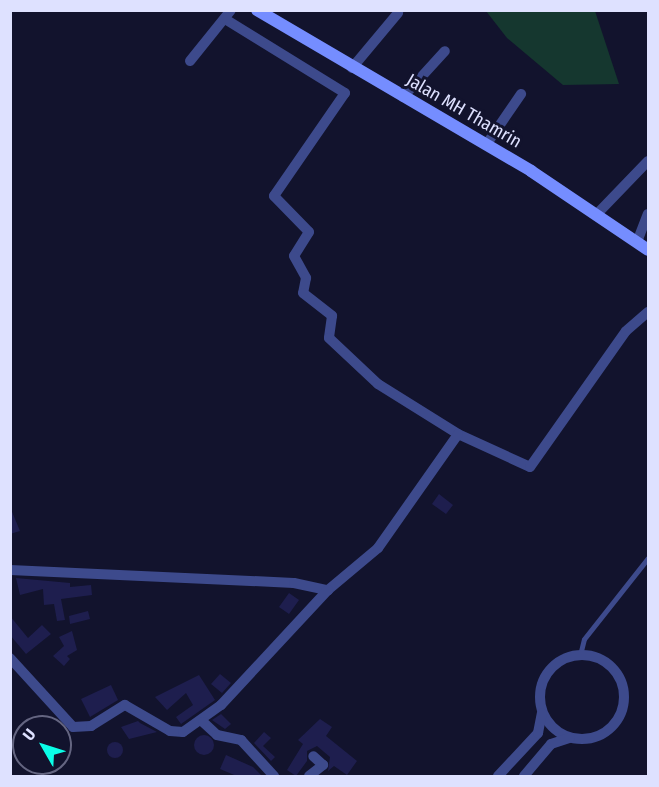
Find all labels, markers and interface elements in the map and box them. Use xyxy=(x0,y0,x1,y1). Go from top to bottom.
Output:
street label: Jalan MH Thamrin xyxy=(403,69,525,153)
north arrow xyxy=(12,715,72,775)
text: U xyxy=(19,725,40,744)

